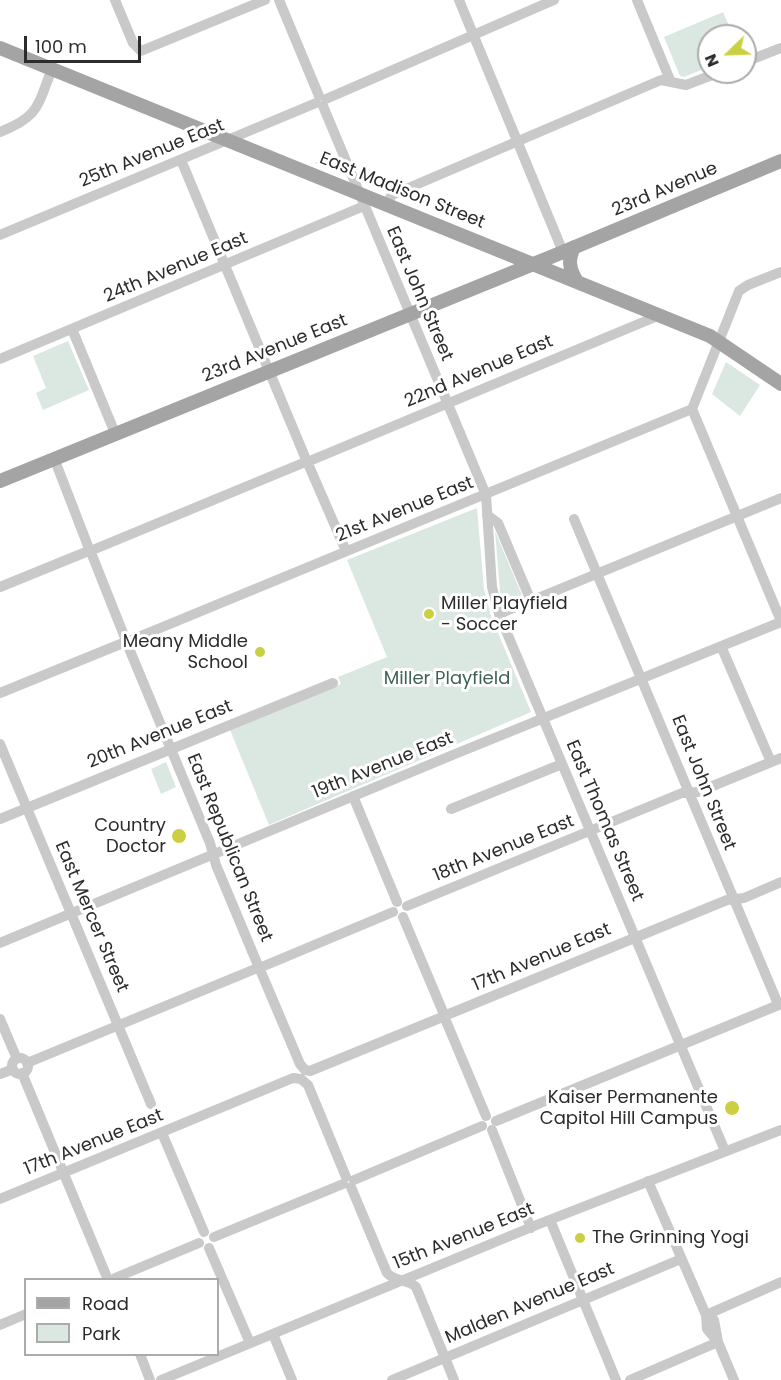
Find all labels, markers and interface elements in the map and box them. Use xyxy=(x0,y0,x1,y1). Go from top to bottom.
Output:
scale bar xyxy=(27,24,144,62)
north arrow xyxy=(697,24,757,84)
text: 100 m xyxy=(35,34,87,59)
text: N xyxy=(699,50,725,70)
street label: 25th Avenue East xyxy=(76,115,228,193)
street label: East Madison Street xyxy=(316,148,488,234)
street label: 23rd Avenue xyxy=(609,158,721,222)
street label: East John Street xyxy=(381,224,457,364)
street label: 24th Avenue East xyxy=(101,228,251,308)
street label: 23rd Avenue East xyxy=(199,310,351,388)
street label: 22nd Avenue East xyxy=(402,331,556,413)
street label: 21st Avenue East xyxy=(333,473,477,547)
place label: Miller Playfield - Soccer xyxy=(441,593,568,636)
marker: Miller Playfield - Soccer xyxy=(422,607,436,621)
place label: Meany Middle School xyxy=(123,631,248,674)
marker: Meany Middle School xyxy=(253,645,267,659)
park label: Miller Playfield xyxy=(384,668,510,690)
street label: 20th Avenue East xyxy=(84,696,236,774)
street label: East John Street xyxy=(666,712,740,854)
street label: 19th Avenue East xyxy=(310,728,456,804)
street label: East Thomas Street xyxy=(560,737,648,905)
street label: East Republican Street xyxy=(181,751,277,945)
street label: 18th Avenue East xyxy=(431,811,577,887)
place label: Country Doctor xyxy=(94,815,166,858)
marker: Country Doctor xyxy=(170,827,188,845)
street label: East Mercer Street xyxy=(49,838,133,996)
street label: 17th Avenue East xyxy=(470,919,614,997)
place label: Kaiser Permanente Capitol Hill Campus xyxy=(540,1087,718,1130)
marker: Kaiser Permanente Capitol Hill Campus xyxy=(723,1099,741,1117)
street label: 17th Avenue East xyxy=(21,1105,167,1181)
street label: 15th Avenue East xyxy=(391,1199,537,1275)
place label: The Grinning Yogi xyxy=(592,1227,749,1249)
marker: The Grinning Yogi xyxy=(573,1231,587,1245)
street label: Malden Avenue East xyxy=(442,1259,618,1349)
legend xyxy=(24,1278,219,1356)
text: Road xyxy=(82,1291,129,1316)
text: Park xyxy=(82,1321,121,1346)

